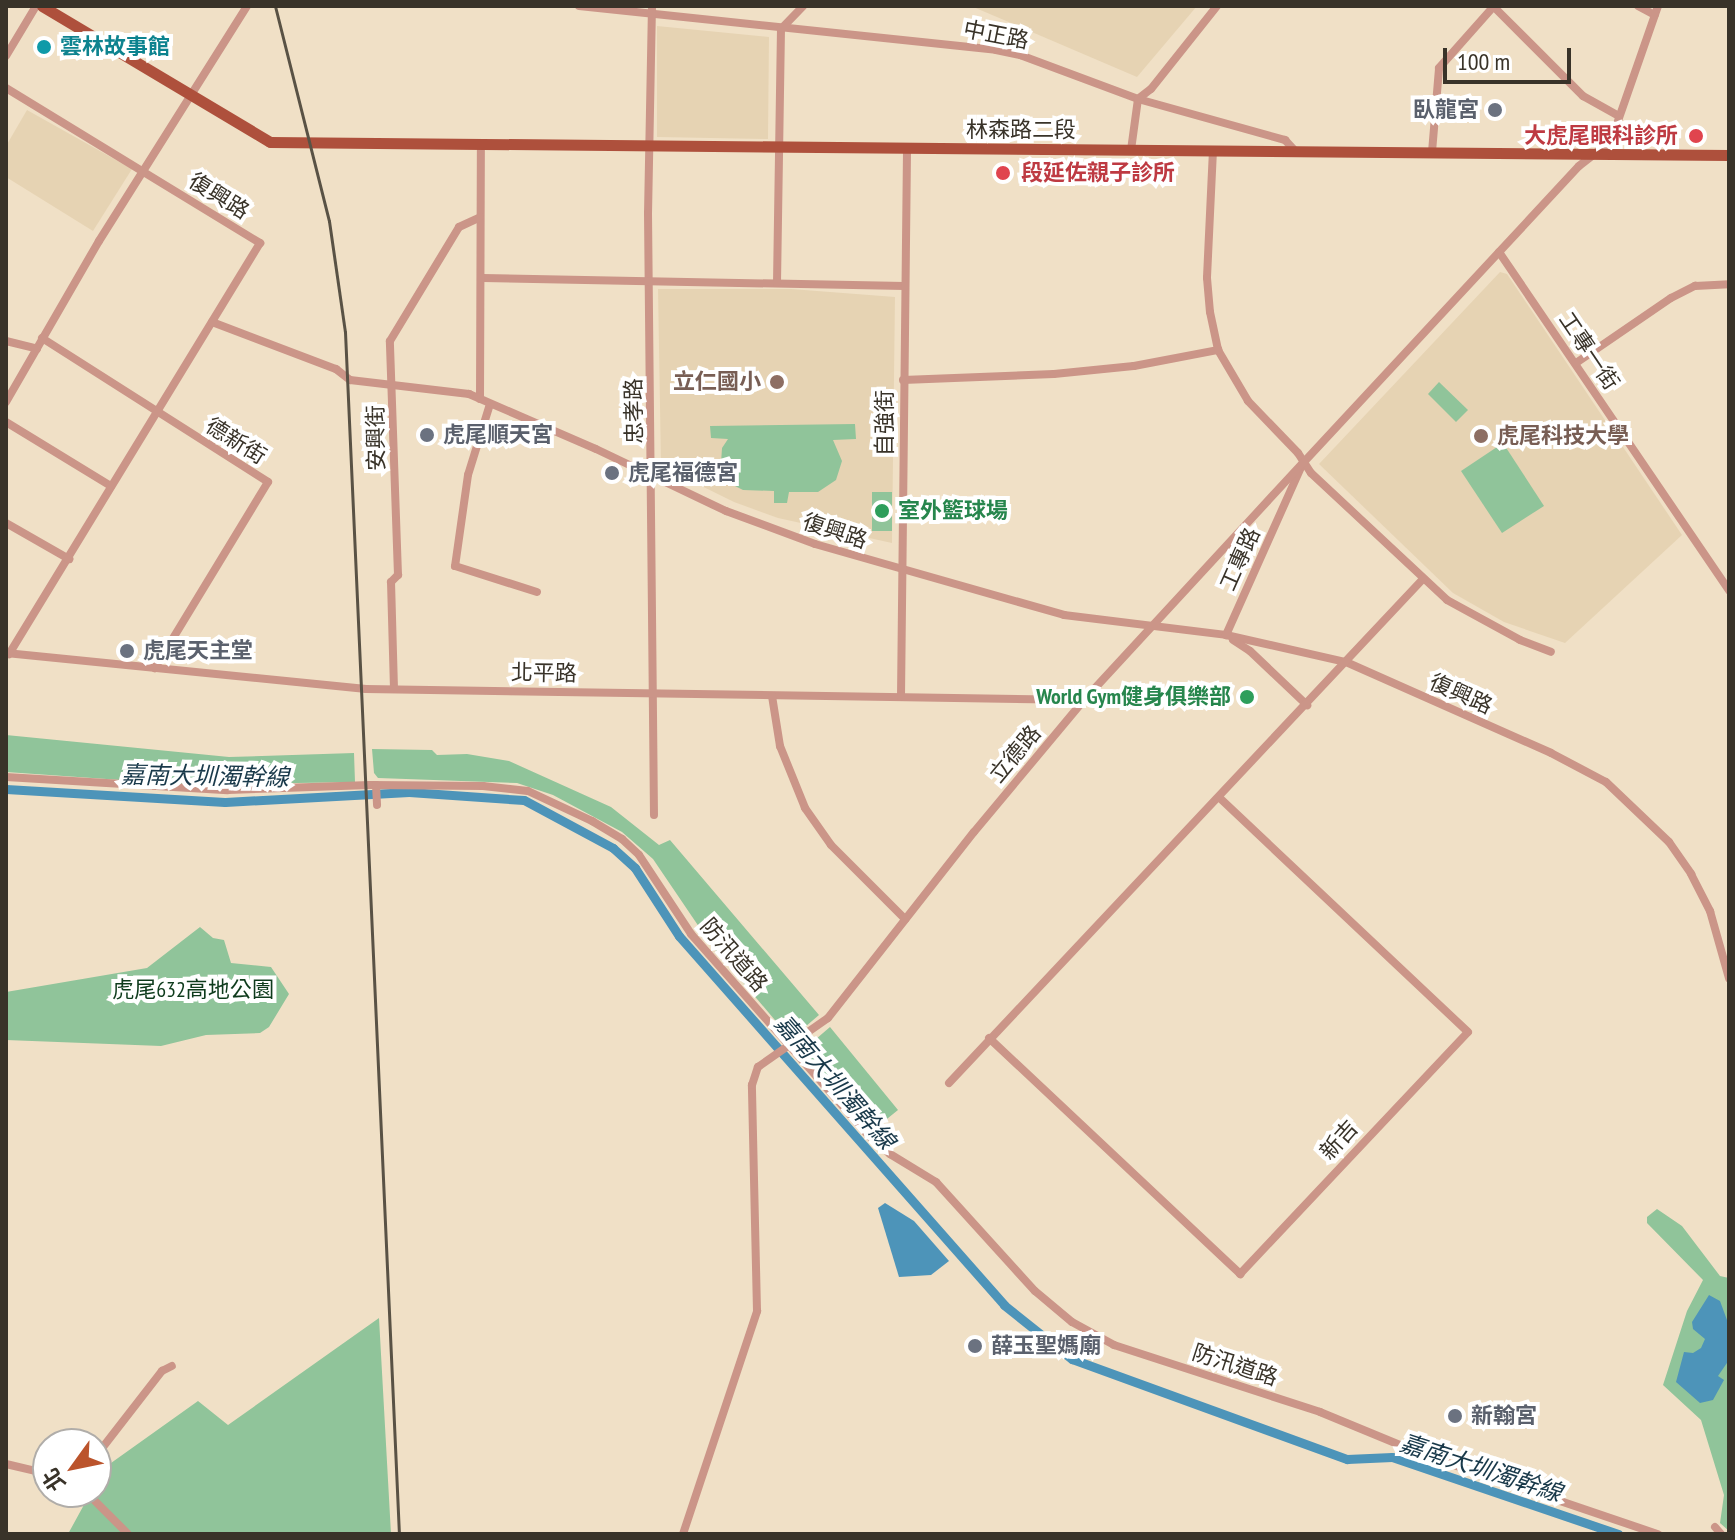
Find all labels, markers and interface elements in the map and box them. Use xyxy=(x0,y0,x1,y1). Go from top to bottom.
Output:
street label: 中正路 xyxy=(961,16,1031,54)
scale bar xyxy=(1447,32,1575,82)
place label: 雲林故事館 xyxy=(60,34,170,60)
marker: 雲林故事館 xyxy=(35,38,53,56)
text: 100 m xyxy=(1457,46,1510,77)
place label: 臥龍宮 xyxy=(1413,97,1479,123)
marker: 臥龍宮 xyxy=(1486,101,1504,119)
street label: 林森路二段 xyxy=(966,117,1076,143)
place label: 大虎尾眼科診所 xyxy=(1524,123,1678,149)
marker: 大虎尾眼科診所 xyxy=(1685,125,1707,147)
place label: 段延佐親子診所 xyxy=(1021,160,1175,186)
marker: 段延佐親子診所 xyxy=(992,162,1014,184)
street label: 復興路 xyxy=(184,167,254,225)
street label: 工專一街 xyxy=(1553,307,1625,395)
place label: 立仁國小 xyxy=(673,369,761,395)
marker: 立仁國小 xyxy=(768,373,786,391)
street label: 忠孝路 xyxy=(620,378,648,444)
street label: 自強街 xyxy=(872,390,898,456)
street label: 安興街 xyxy=(362,405,390,471)
street label: 德新街 xyxy=(201,412,271,470)
place label: 虎尾順天宮 xyxy=(443,422,553,448)
place label: 虎尾科技大學 xyxy=(1497,423,1629,449)
marker: 虎尾順天宮 xyxy=(418,426,436,444)
marker: 虎尾科技大學 xyxy=(1472,427,1490,445)
place label: 虎尾福德宮 xyxy=(628,460,738,486)
marker: 虎尾福德宮 xyxy=(603,464,621,482)
place label: 室外籃球場 xyxy=(898,498,1008,524)
marker: 室外籃球場 xyxy=(873,502,891,520)
street label: 復興路 xyxy=(800,508,870,554)
street label: 工專路 xyxy=(1215,523,1265,595)
place label: 虎尾天主堂 xyxy=(143,638,253,664)
marker: 虎尾天主堂 xyxy=(118,642,136,660)
street label: 北平路 xyxy=(511,659,577,687)
street label: 復興路 xyxy=(1425,669,1497,719)
place label: World Gym健身俱樂部 xyxy=(1036,684,1231,710)
marker: World Gym健身俱樂部 xyxy=(1238,688,1256,706)
street label: 立德路 xyxy=(984,720,1046,788)
water label: 嘉南大圳濁幹線 xyxy=(121,760,289,792)
street label: 防汛道路 xyxy=(695,913,773,997)
park label: 虎尾632高地公園 xyxy=(112,977,274,1003)
water label: 嘉南大圳濁幹線 xyxy=(769,1009,901,1155)
street label: 新吉 xyxy=(1314,1115,1364,1165)
place label: 薛玉聖媽廟 xyxy=(991,1333,1101,1359)
marker: 薛玉聖媽廟 xyxy=(966,1337,984,1355)
street label: 防汛道路 xyxy=(1189,1339,1281,1391)
place label: 新翰宮 xyxy=(1471,1403,1537,1429)
marker: 新翰宮 xyxy=(1446,1407,1464,1425)
north arrow xyxy=(32,1428,112,1508)
water label: 嘉南大圳濁幹線 xyxy=(1397,1428,1565,1508)
text: 北 xyxy=(36,1463,71,1497)

